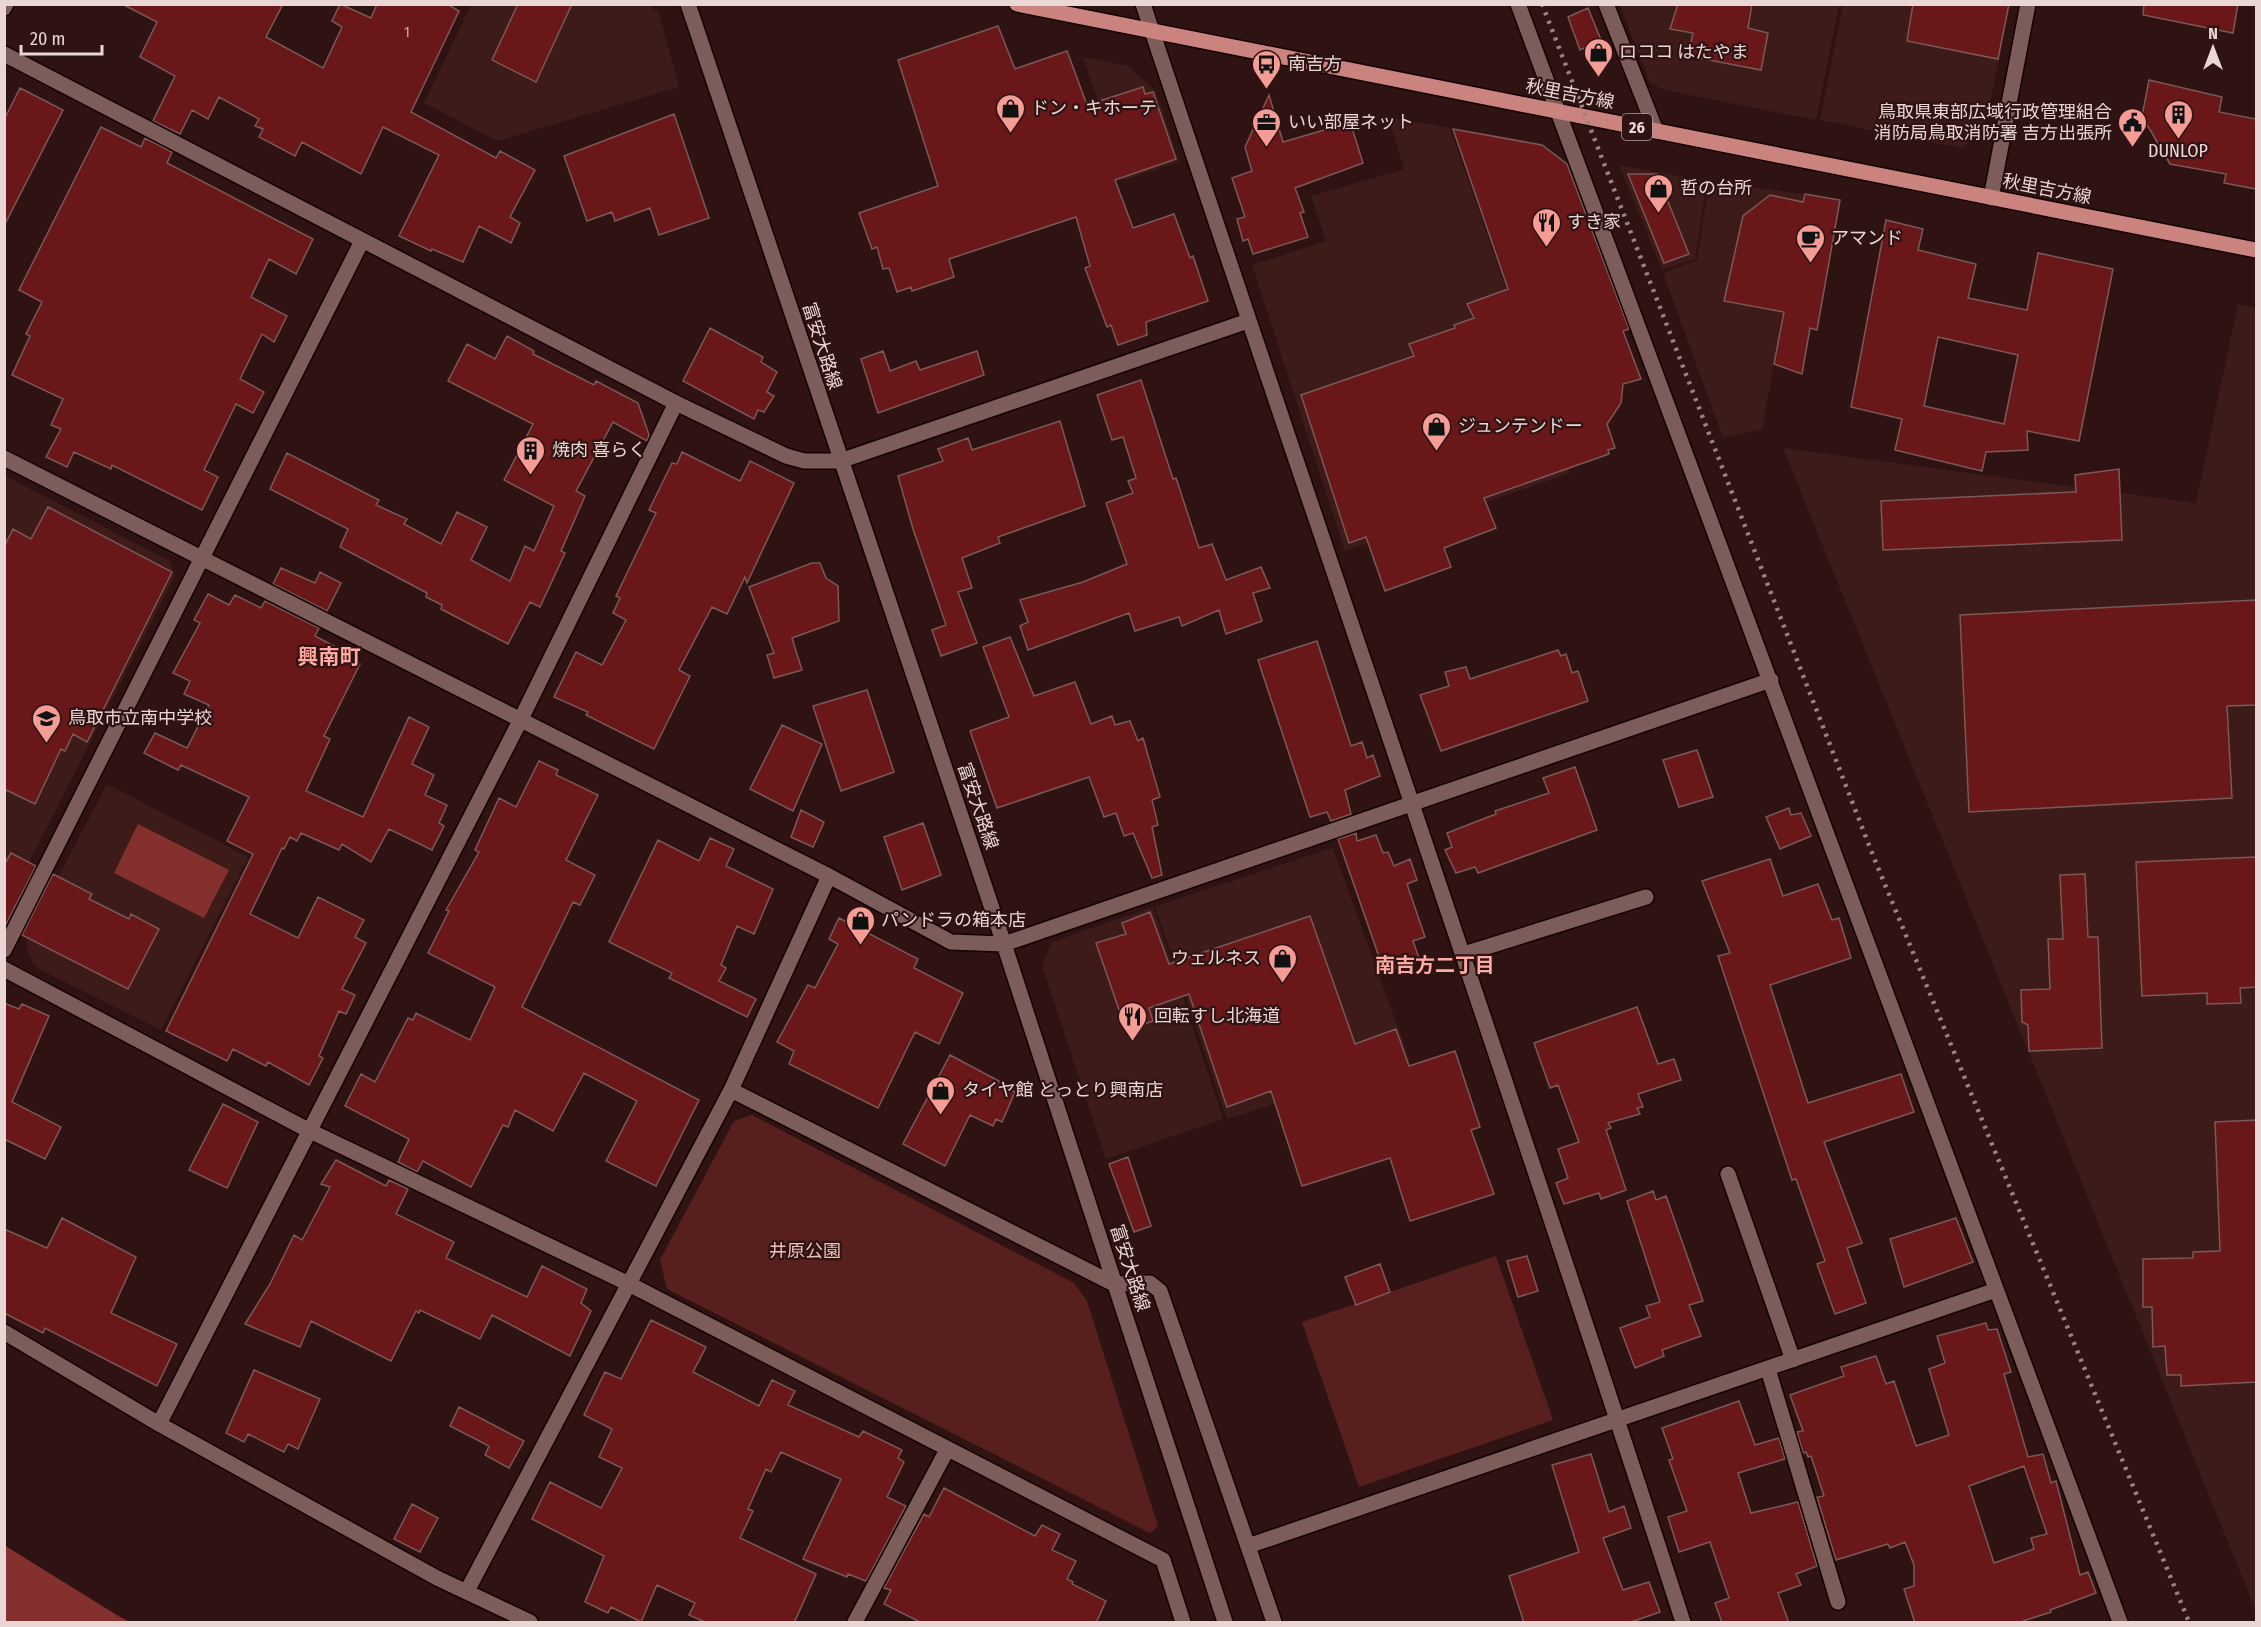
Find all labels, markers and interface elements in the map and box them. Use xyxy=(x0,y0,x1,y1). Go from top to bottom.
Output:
scale bar xyxy=(21,18,102,56)
north arrow xyxy=(2183,18,2243,78)
house number: 1 xyxy=(404,23,410,41)
text: N xyxy=(2208,24,2218,43)
text: 20 m xyxy=(30,28,65,50)
shop icon: ロココ はたやま xyxy=(1582,36,1614,78)
place label: ロココ はたやま xyxy=(1619,41,1749,63)
bus stop icon: 南吉方 xyxy=(1251,48,1283,90)
place label: 南吉方 xyxy=(1288,53,1342,75)
street label: 秋里吉方線 xyxy=(1524,75,1616,113)
shop icon: ドン・キホーテ xyxy=(994,92,1026,134)
place label: ドン・キホーテ xyxy=(1031,97,1157,119)
building icon: DUNLOP xyxy=(2162,98,2194,140)
place label: 鳥取県東部広域行政管理組合 消防局鳥取消防署 吉方出張所 xyxy=(1874,101,2112,144)
office icon: いい部屋ネット xyxy=(1251,106,1283,148)
public building icon: 鳥取県東部広域行政管理組合 消防局鳥取消防署 吉方出張所 xyxy=(2117,106,2149,148)
place label: いい部屋ネット xyxy=(1288,111,1414,133)
road number: 26 xyxy=(1622,114,1652,140)
place label: DUNLOP xyxy=(2148,140,2208,162)
street label: 秋里吉方線 xyxy=(2001,170,2093,208)
shop icon: 哲の台所 xyxy=(1643,172,1675,214)
place label: 哲の台所 xyxy=(1680,177,1752,199)
restaurant icon: すき家 xyxy=(1530,206,1562,248)
place label: すき家 xyxy=(1567,211,1621,233)
cafe icon: アマンド xyxy=(1794,222,1826,264)
place label: アマンド xyxy=(1831,227,1903,249)
street label: 富安大路線 xyxy=(798,300,846,392)
shop icon: ジュンテンドー xyxy=(1421,410,1453,452)
place label: ジュンテンドー xyxy=(1458,415,1583,437)
building icon: 焼肉 喜らく xyxy=(515,434,547,476)
place label: 焼肉 喜らく xyxy=(552,439,646,461)
district label: 興南町 xyxy=(298,644,361,670)
school or university icon: 鳥取市立南中学校 xyxy=(31,702,63,744)
place label: 鳥取市立南中学校 xyxy=(68,707,212,729)
street label: 富安大路線 xyxy=(953,760,1003,852)
shop icon: パンドラの箱本店 xyxy=(844,904,876,946)
place label: パンドラの箱本店 xyxy=(881,909,1026,931)
shop icon: ウェルネス xyxy=(1266,942,1298,984)
place label: ウェルネス xyxy=(1171,947,1261,969)
district label: 南吉方二丁目 xyxy=(1375,953,1495,977)
restaurant icon: 回転すし北海道 xyxy=(1117,1000,1149,1042)
place label: 回転すし北海道 xyxy=(1154,1005,1280,1027)
shop icon: タイヤ館 とっとり興南店 xyxy=(925,1074,957,1116)
place label: タイヤ館 とっとり興南店 xyxy=(962,1079,1163,1101)
street label: 富安大路線 xyxy=(1106,1222,1154,1314)
park label: 井原公園 xyxy=(769,1240,841,1262)

